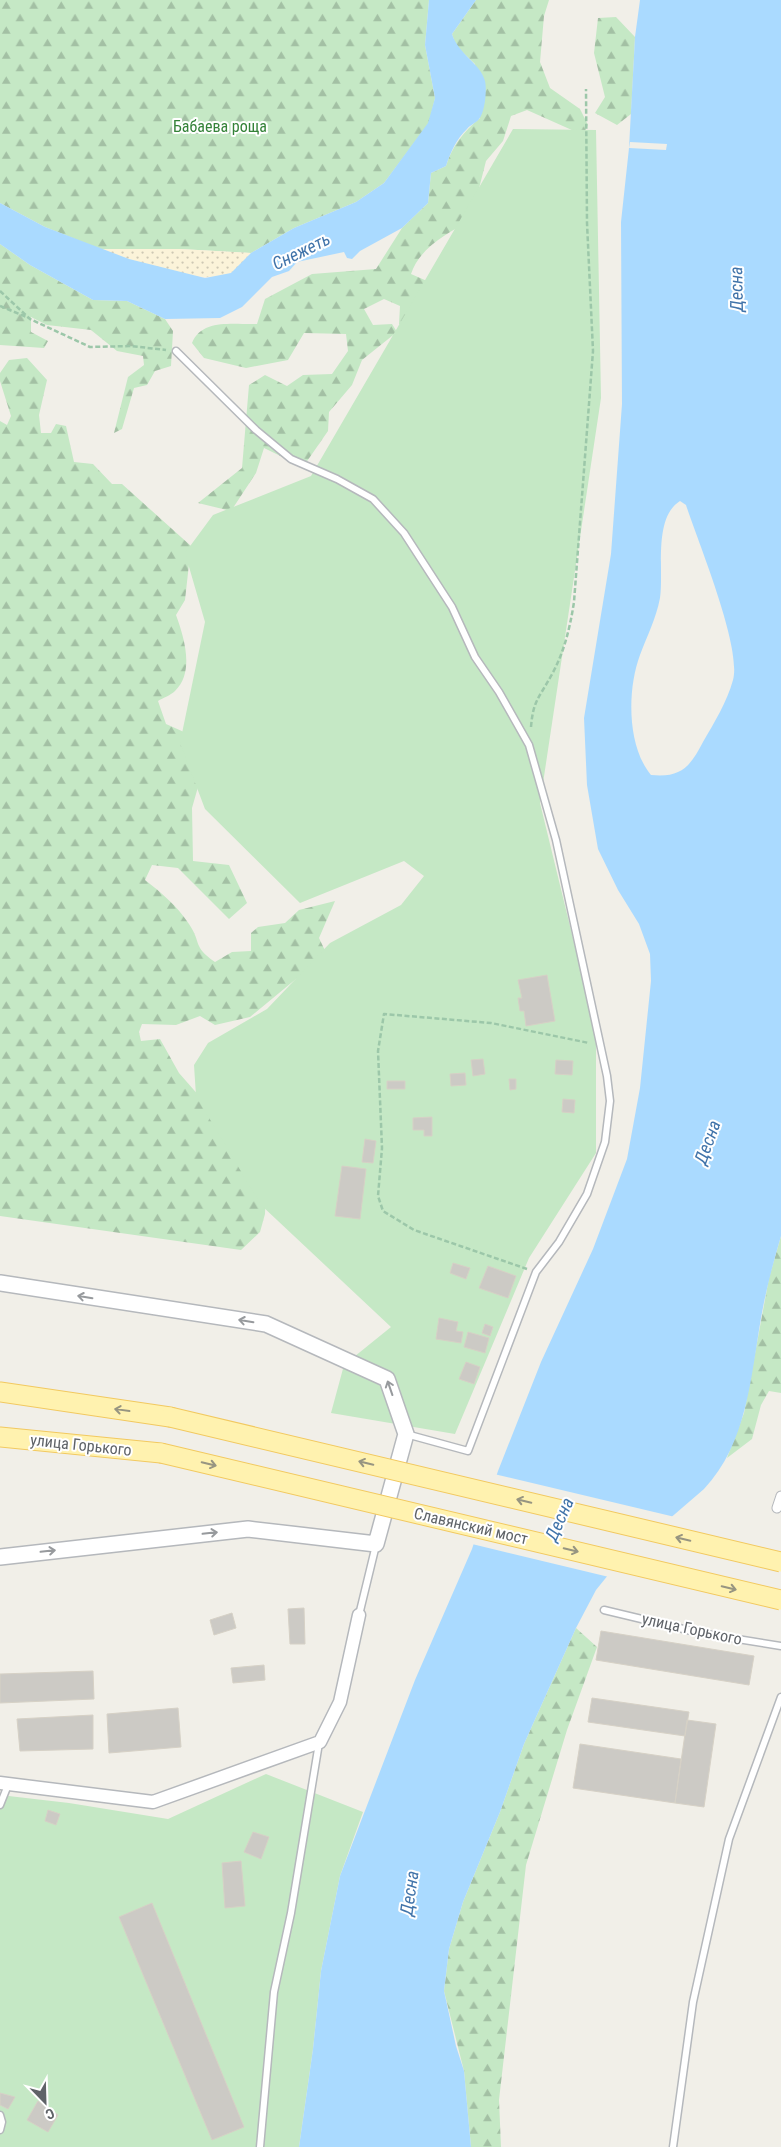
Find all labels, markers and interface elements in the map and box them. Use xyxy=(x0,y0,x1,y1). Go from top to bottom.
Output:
park label: Бабаева роща xyxy=(173,117,267,136)
water label: Снежеть xyxy=(268,228,334,274)
water label: Десна xyxy=(725,266,747,313)
water label: Десна xyxy=(689,1117,725,1168)
one-way arrow xyxy=(78,1291,94,1301)
one-way arrow xyxy=(238,1316,254,1326)
one-way arrow xyxy=(385,1381,394,1396)
one-way arrow xyxy=(114,1405,130,1415)
street label: улица Горького xyxy=(29,1430,133,1460)
one-way arrow xyxy=(359,1458,375,1467)
one-way arrow xyxy=(200,1460,216,1469)
water label: Десна xyxy=(540,1494,578,1545)
one-way arrow xyxy=(517,1496,533,1505)
street label: Славянский мост xyxy=(412,1504,530,1548)
one-way arrow xyxy=(202,1528,218,1538)
one-way arrow xyxy=(675,1534,691,1543)
one-way arrow xyxy=(40,1546,56,1556)
one-way arrow xyxy=(563,1546,579,1555)
one-way arrow xyxy=(721,1584,737,1593)
street label: улица Горького xyxy=(640,1609,744,1649)
water label: Десна xyxy=(395,1869,423,1918)
north arrow xyxy=(20,2077,70,2127)
text: С xyxy=(43,2105,57,2123)

